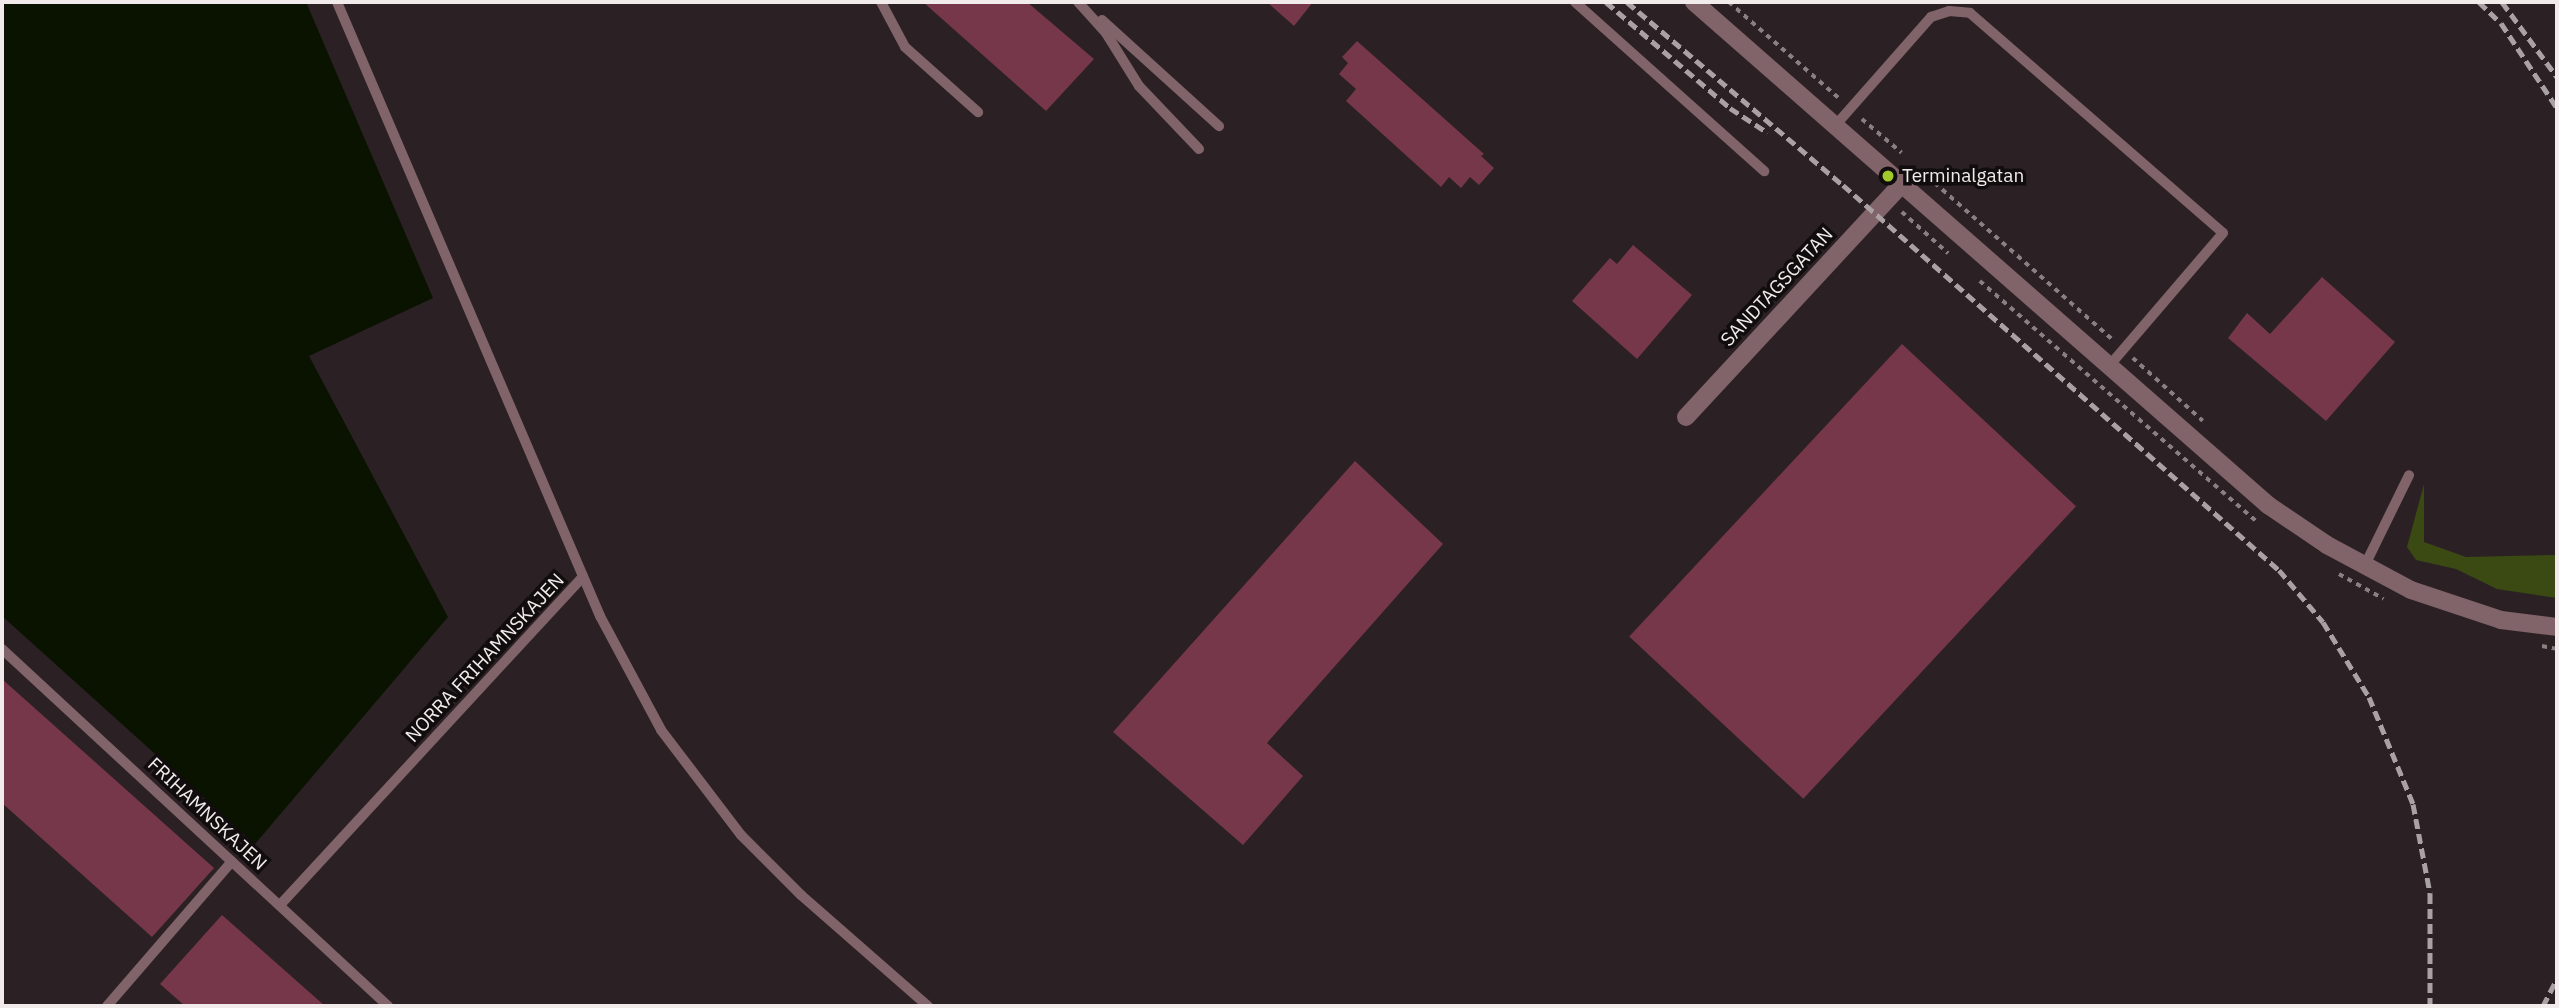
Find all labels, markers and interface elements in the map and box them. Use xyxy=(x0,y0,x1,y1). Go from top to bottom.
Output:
place label: Terminalgatan xyxy=(1902,165,2024,187)
marker: Terminalgatan xyxy=(1880,168,1896,184)
street label: SANDTAGSGATAN xyxy=(1716,223,1838,351)
street label: NORRA FRIHAMNSKAJEN xyxy=(401,569,569,747)
street label: FRIHAMNSKAJEN xyxy=(143,753,271,875)

